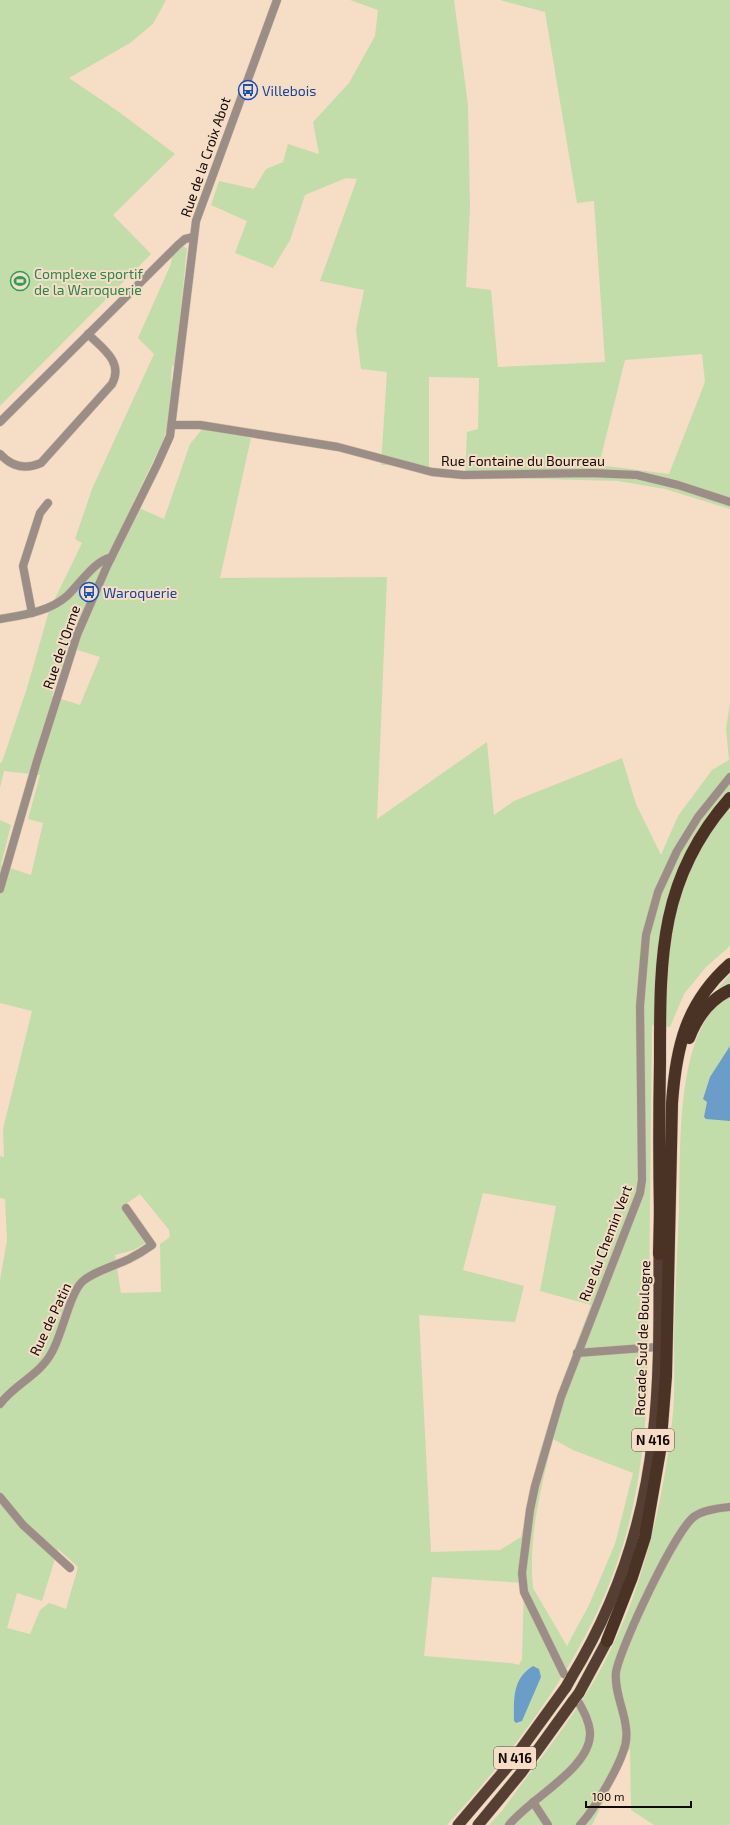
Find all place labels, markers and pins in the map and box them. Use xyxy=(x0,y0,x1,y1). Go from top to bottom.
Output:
bus stop icon: Villebois xyxy=(237,79,259,101)
place label: Villebois xyxy=(262,82,316,99)
place label: Complexe sportif de la Waroquerie xyxy=(34,265,143,298)
sports icon: Complexe sportif de la Waroquerie xyxy=(9,270,31,292)
bus stop icon: Waroquerie xyxy=(78,581,100,603)
place label: Waroquerie xyxy=(103,584,177,601)

